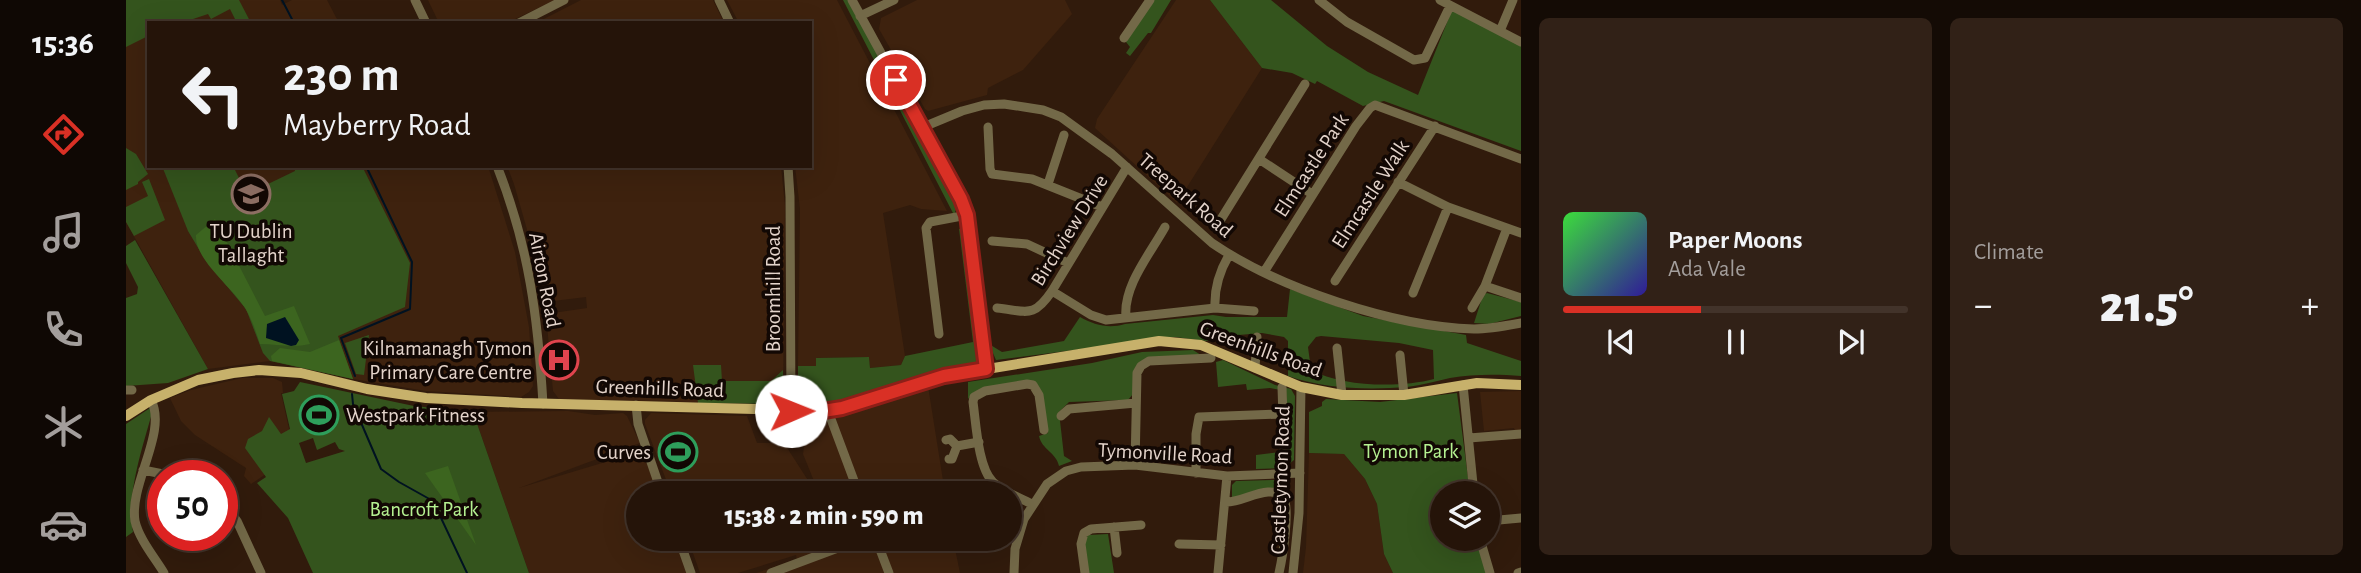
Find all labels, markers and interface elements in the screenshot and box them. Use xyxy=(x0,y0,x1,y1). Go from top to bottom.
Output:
text: 15:36 xyxy=(32,27,94,59)
icon: left xyxy=(168,49,259,140)
pin xyxy=(866,50,926,110)
text: 230 m xyxy=(283,51,400,100)
icon: arrive xyxy=(877,61,915,99)
text: Mayberry Road xyxy=(283,109,471,141)
street label: Elmcastle Park xyxy=(1270,109,1353,221)
icon: directions xyxy=(39,110,88,159)
street label: Elmcastle Walk xyxy=(1328,136,1413,252)
street label: Treepark Road xyxy=(1135,149,1237,242)
street label: Birchview Drive xyxy=(1027,171,1112,290)
school or university icon: TU Dublin Tallaght xyxy=(230,173,272,215)
icon: music xyxy=(39,208,88,257)
place label: TU Dublin Tallaght xyxy=(209,221,293,266)
street label: Broomhill Road xyxy=(763,226,784,352)
text: Paper Moons xyxy=(1668,227,1803,253)
street label: Airton Road xyxy=(525,231,564,330)
text: Climate xyxy=(1974,241,2044,264)
text: Ada Vale xyxy=(1668,258,1746,281)
text: 21.5° xyxy=(2100,279,2193,331)
text: − xyxy=(1974,287,1992,325)
text: + xyxy=(2301,287,2319,325)
icon: phone xyxy=(39,305,88,354)
street label: Greenhills Road xyxy=(1197,318,1325,381)
icon: previous xyxy=(1602,323,1640,361)
icon: pause xyxy=(1717,323,1755,361)
icon: next xyxy=(1832,323,1870,361)
place label: Kilnamanagh Tymon Primary Care Centre xyxy=(363,338,532,383)
hospital icon: Kilnamanagh Tymon Primary Care Centre xyxy=(538,339,580,381)
position arrow xyxy=(754,374,828,448)
street label: Greenhills Road xyxy=(595,376,725,401)
sports icon: Westpark Fitness xyxy=(298,394,340,436)
icon: climate xyxy=(39,402,88,451)
place label: Westpark Fitness xyxy=(346,405,485,426)
street label: Castletymon Road xyxy=(1267,405,1294,555)
sports icon: Curves xyxy=(657,431,699,473)
street label: Tymonville Road xyxy=(1097,439,1233,468)
park label: Tymon Park xyxy=(1363,441,1459,462)
place label: Curves xyxy=(597,442,651,463)
speed limit sign: 50 xyxy=(147,460,238,551)
map controls xyxy=(1430,481,1500,551)
button: layers xyxy=(1430,481,1500,551)
park label: Bancroft Park xyxy=(369,499,479,520)
icon: car xyxy=(39,500,88,549)
text: 15:38 · 2 min · 590 m xyxy=(725,503,923,529)

